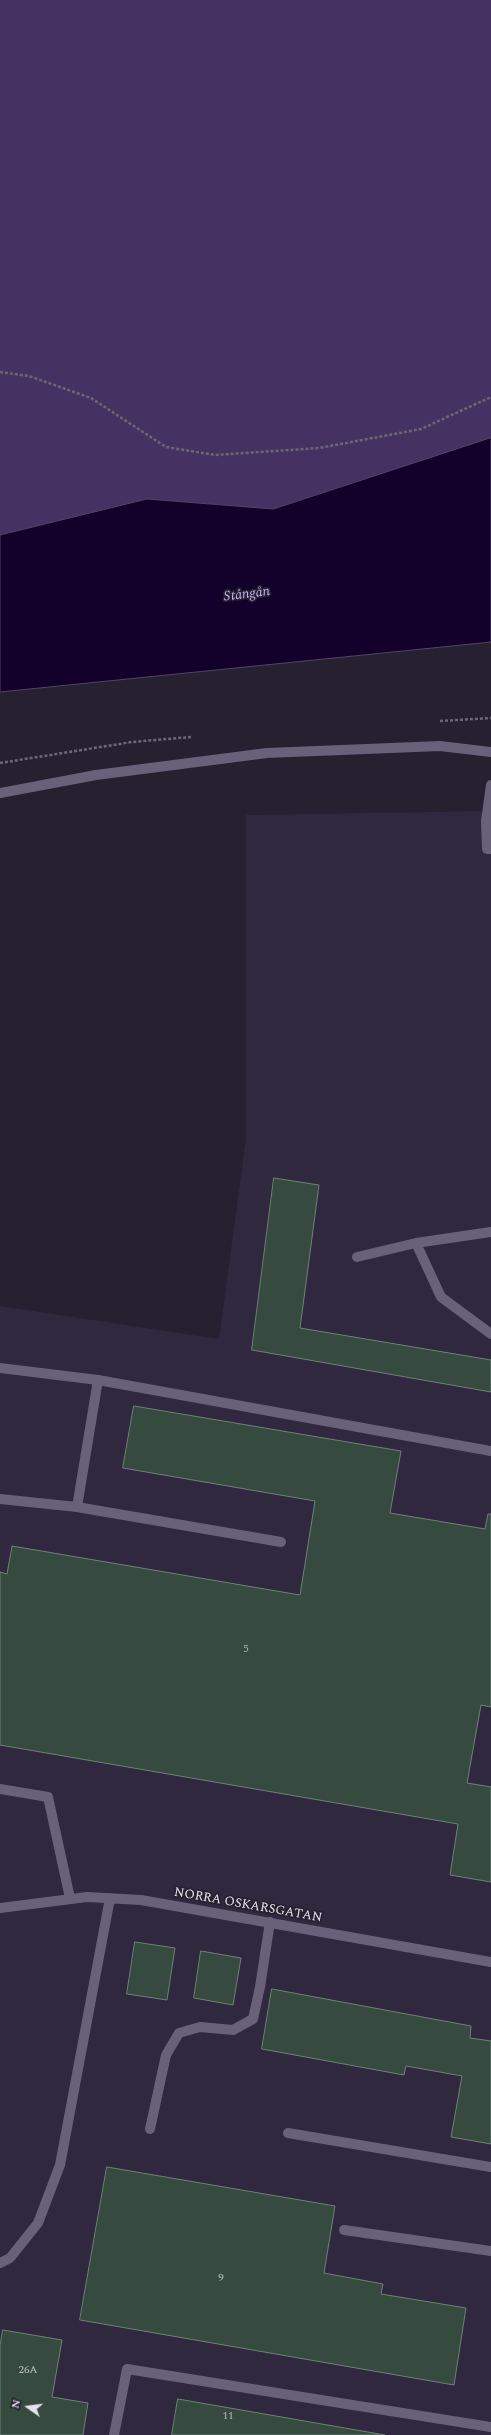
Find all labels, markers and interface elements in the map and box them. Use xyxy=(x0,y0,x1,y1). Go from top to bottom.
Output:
water label: Stångån xyxy=(223,584,271,606)
house number: 5 xyxy=(243,1643,249,1657)
street label: NORRA OSKARSGATAN xyxy=(173,1885,323,1927)
house number: 9 xyxy=(218,2272,224,2286)
house number: 26A xyxy=(18,2364,38,2378)
north arrow xyxy=(8,2387,48,2427)
text: N xyxy=(7,2398,25,2410)
house number: 11 xyxy=(223,2410,233,2424)

